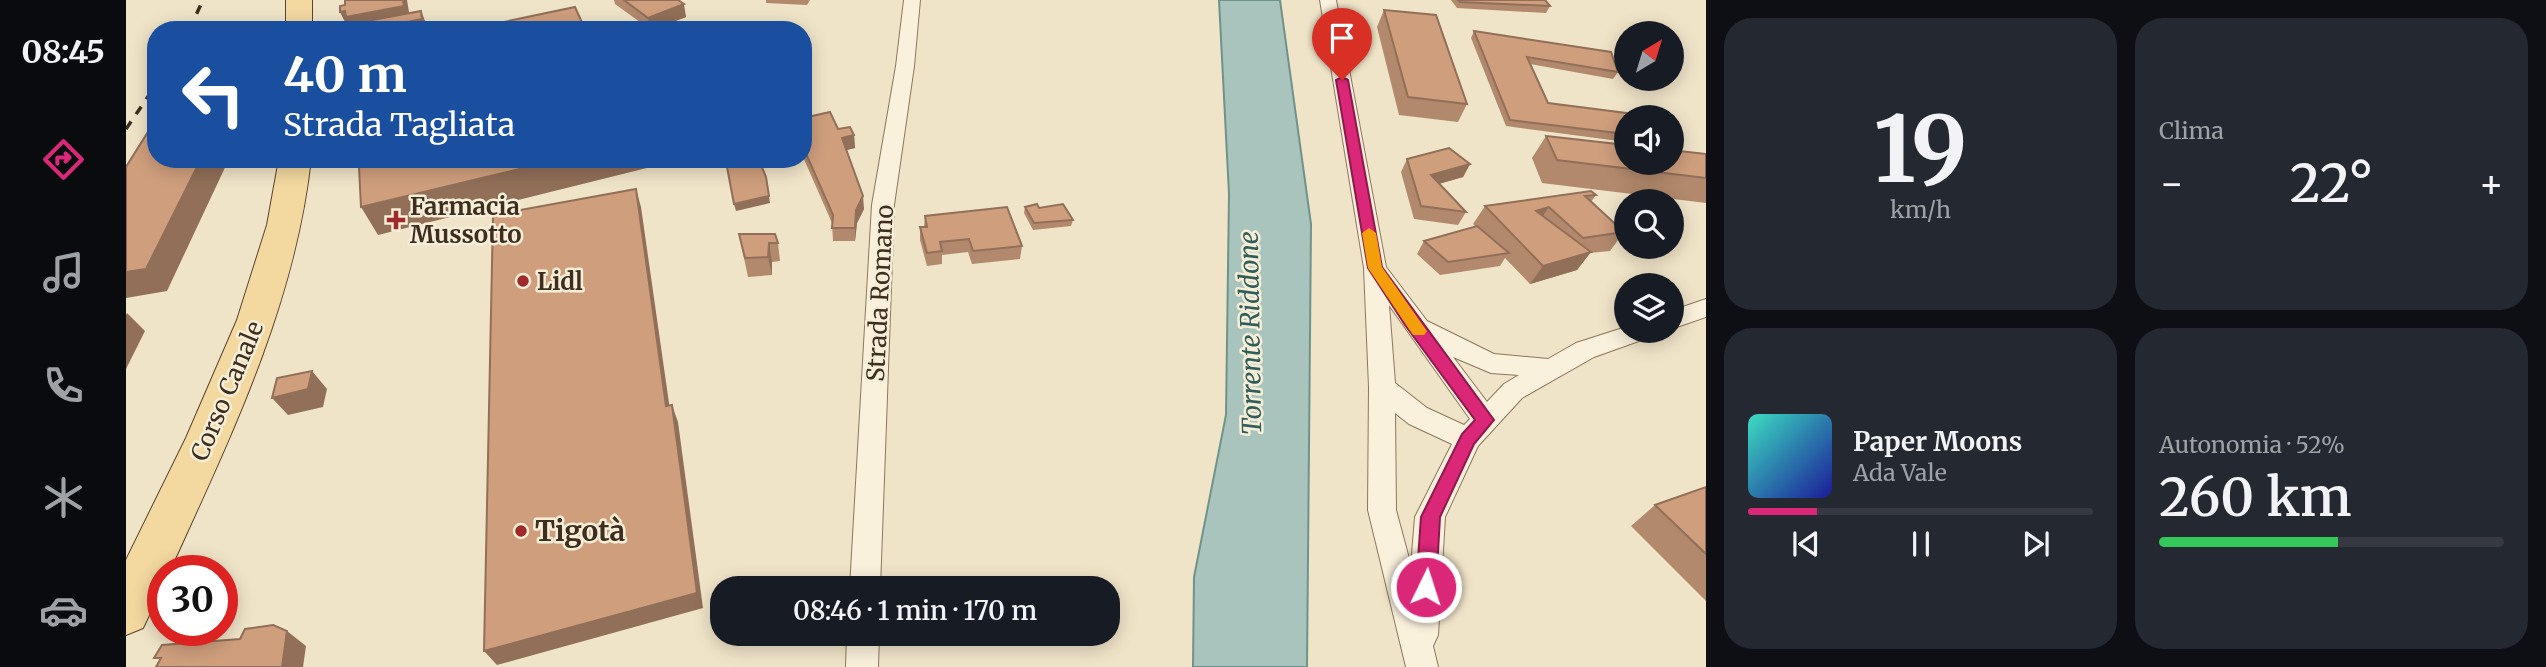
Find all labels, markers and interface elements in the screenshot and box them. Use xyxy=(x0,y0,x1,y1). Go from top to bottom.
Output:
pin xyxy=(1312,8,1372,80)
icon: arrive xyxy=(1323,19,1361,57)
north arrow xyxy=(1614,21,1684,91)
map controls xyxy=(1614,21,1684,343)
text: 08:45 xyxy=(21,32,105,72)
text: 40 m xyxy=(283,44,407,105)
icon: left xyxy=(168,49,259,140)
text: 19 xyxy=(1873,92,1968,207)
text: Strada Tagliata xyxy=(283,105,515,145)
button: sound xyxy=(1614,105,1684,175)
text: Clima xyxy=(2159,116,2224,145)
icon: directions xyxy=(39,135,88,184)
text: 22° xyxy=(2290,151,2373,216)
text: − xyxy=(2159,160,2184,207)
text: + xyxy=(2479,160,2504,207)
button: search xyxy=(1614,189,1684,259)
place label: Farmacia Mussotto xyxy=(410,191,521,250)
text: km/h xyxy=(1890,195,1951,224)
street label: Strada Romano xyxy=(860,204,900,382)
marker: Farmacia Mussotto xyxy=(388,212,404,228)
water label: Torrente Riddone xyxy=(1232,231,1268,435)
icon: music xyxy=(39,248,88,297)
place label: Lidl xyxy=(537,266,583,297)
marker: Lidl xyxy=(515,273,531,289)
button: layers xyxy=(1614,273,1684,343)
street label: Corso Canale xyxy=(184,316,270,466)
icon: phone xyxy=(39,361,88,410)
text: Paper Moons xyxy=(1853,425,2022,458)
text: Autonomia · 52% xyxy=(2159,430,2345,459)
text: Ada Vale xyxy=(1853,458,1947,487)
text: 260 km xyxy=(2159,465,2352,530)
icon: climate xyxy=(39,473,88,522)
place label: Tigotà xyxy=(535,513,626,549)
marker: Tigotà xyxy=(513,523,529,539)
icon: previous xyxy=(1787,525,1825,563)
icon: pause xyxy=(1902,525,1940,563)
icon: next xyxy=(2017,525,2055,563)
position arrow xyxy=(1389,550,1463,624)
speed limit sign: 30 xyxy=(147,555,238,646)
icon: car xyxy=(39,586,88,635)
text: 08:46 · 1 min · 170 m xyxy=(793,594,1037,627)

